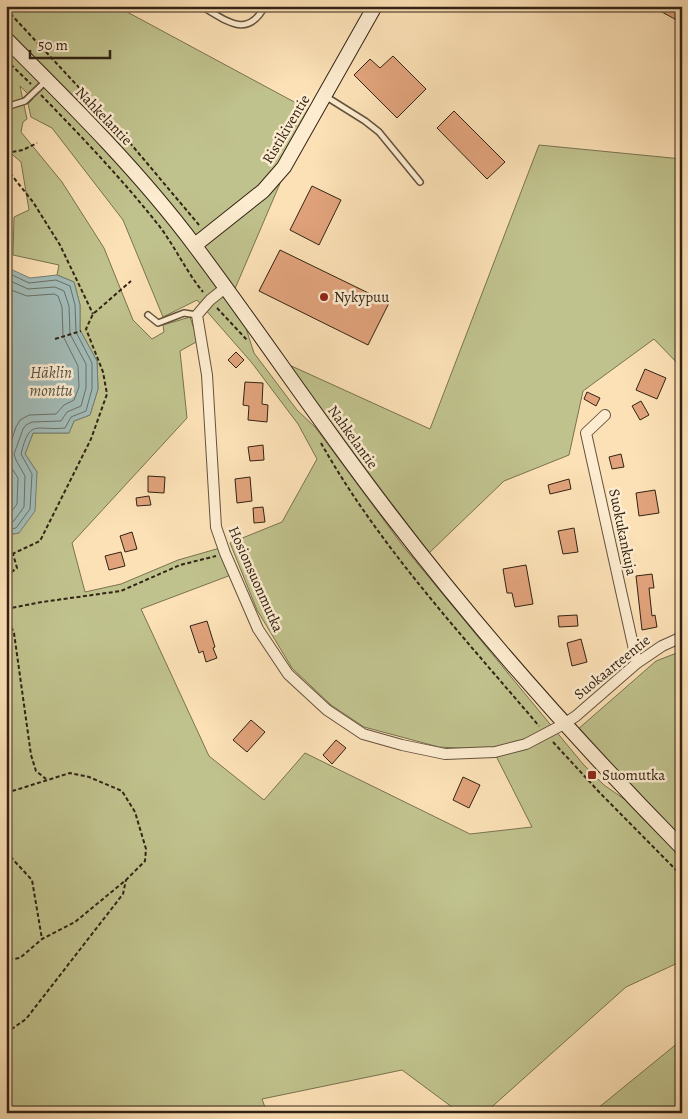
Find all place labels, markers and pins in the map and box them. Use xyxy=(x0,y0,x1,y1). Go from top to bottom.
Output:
place label: Nykypuu xyxy=(334,287,390,307)
marker: Nykypuu xyxy=(318,291,330,303)
place label: Suomutka xyxy=(602,765,665,785)
marker: Suomutka xyxy=(586,769,598,781)

